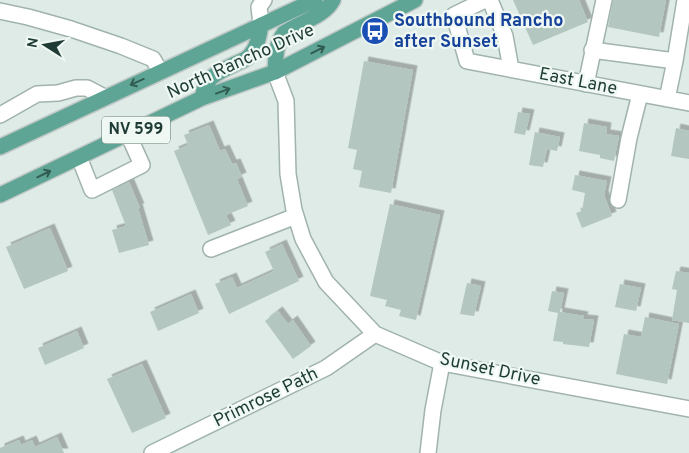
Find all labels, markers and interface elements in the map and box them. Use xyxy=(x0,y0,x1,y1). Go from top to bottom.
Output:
place label: Southbound Rancho after Sunset xyxy=(394,10,563,54)
bus stop icon: Southbound Rancho after Sunset xyxy=(360,16,390,46)
street label: North Rancho Drive xyxy=(164,19,318,105)
north arrow xyxy=(20,20,70,70)
text: N xyxy=(24,36,43,49)
one-way arrow xyxy=(310,45,325,54)
street label: East Lane xyxy=(537,63,619,101)
one-way arrow xyxy=(130,78,145,87)
one-way arrow xyxy=(215,86,230,95)
road number: NV 599 xyxy=(102,116,170,144)
one-way arrow xyxy=(36,169,51,179)
street label: Sunset Drive xyxy=(437,348,543,392)
street label: Primrose Path xyxy=(210,363,322,433)

